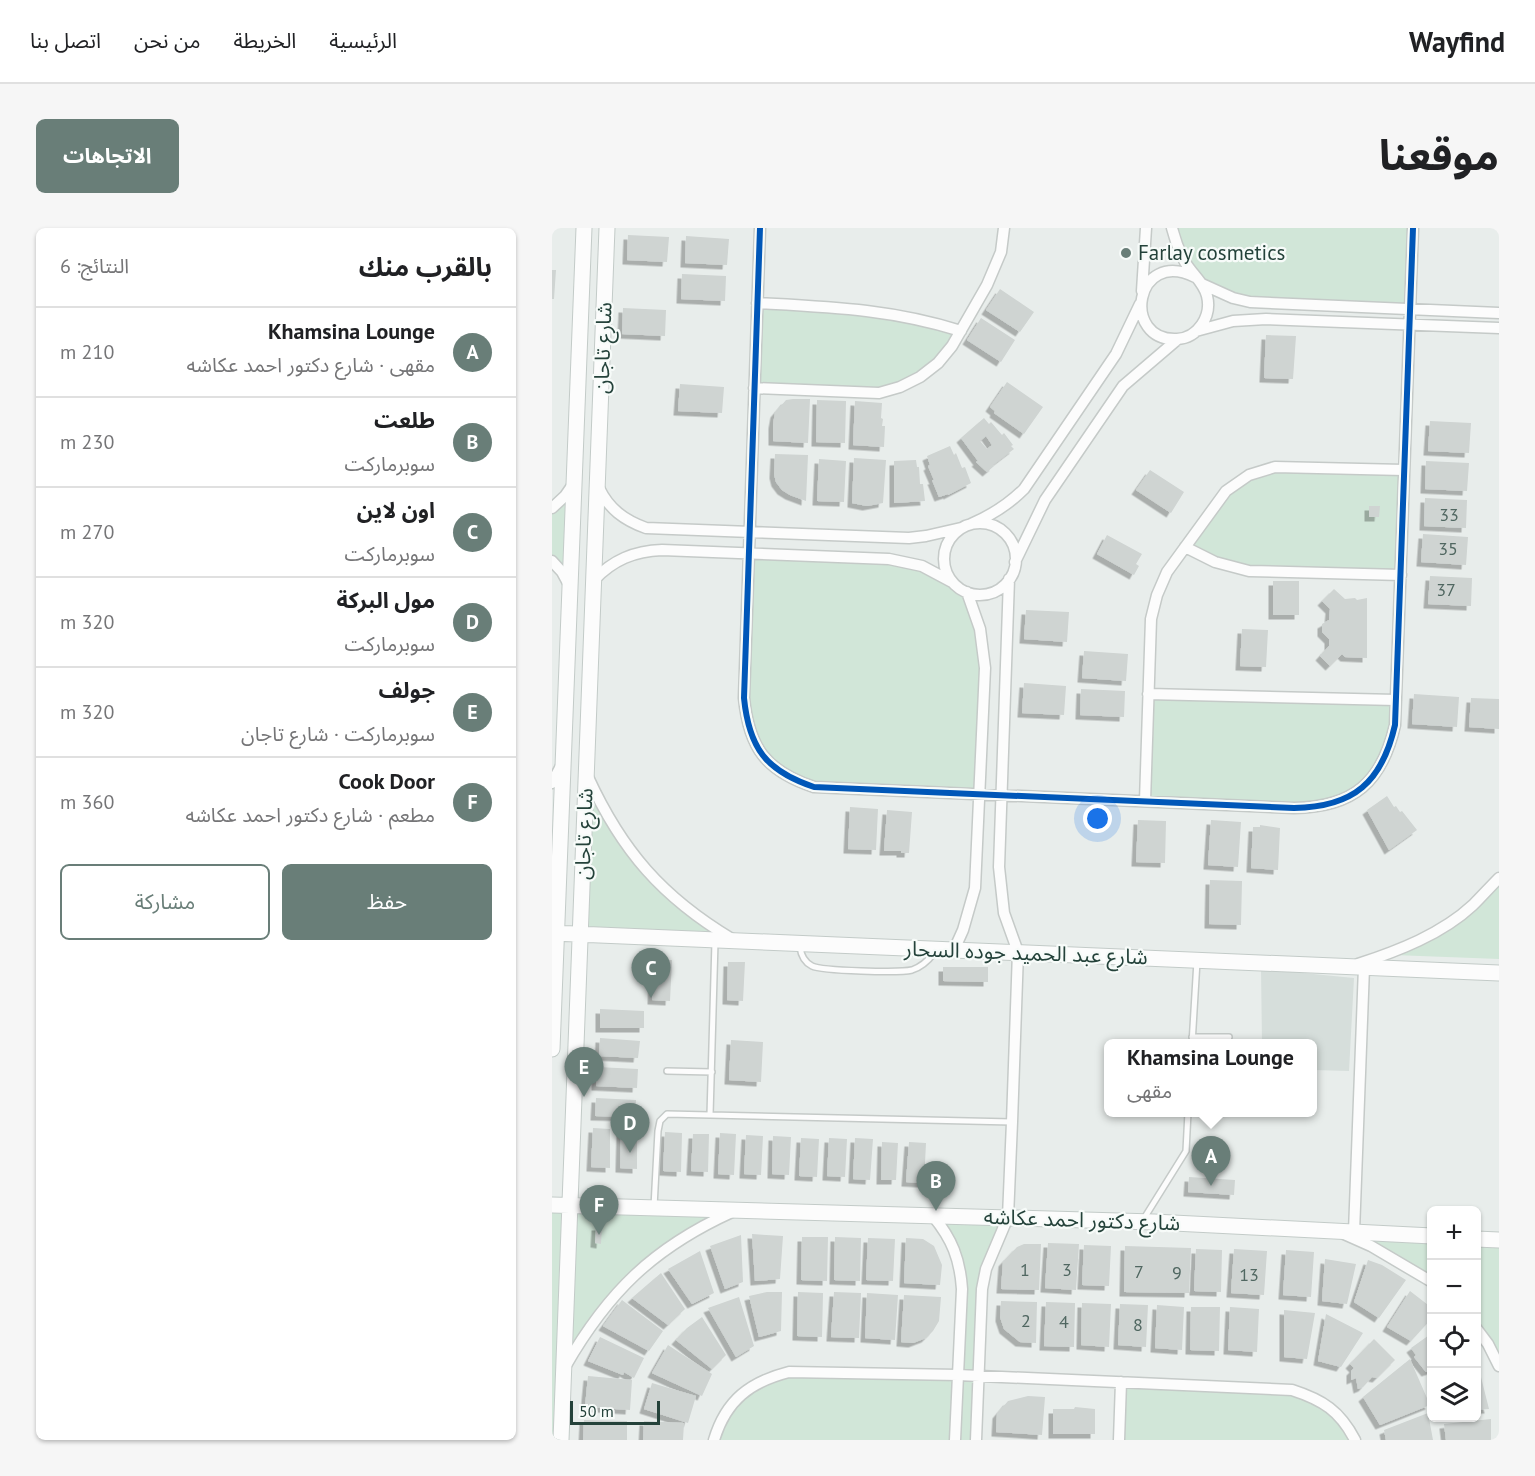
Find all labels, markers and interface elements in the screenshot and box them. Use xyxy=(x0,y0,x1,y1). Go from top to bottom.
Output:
text: Wayfind xyxy=(1409,23,1505,60)
text: اتصل بنا xyxy=(30,27,101,54)
text: من نحن xyxy=(134,27,200,54)
text: الخريطة xyxy=(233,27,296,54)
text: الرئيسية xyxy=(329,27,397,54)
button: الاتجاهات xyxy=(36,119,179,193)
text: موقعنا xyxy=(1379,127,1499,182)
place label: Farlay cosmetics xyxy=(1138,239,1285,266)
marker: Farlay cosmetics xyxy=(1119,246,1133,260)
text: بالقرب منك xyxy=(359,250,492,283)
text: النتائج: 6 xyxy=(60,253,129,279)
street label: شارع تاجان xyxy=(587,302,620,394)
text: Khamsina Lounge xyxy=(268,317,435,345)
text: 210 m xyxy=(60,339,114,365)
text: A xyxy=(466,339,479,365)
text: مقهى · شارع دكتور احمد عكاشه xyxy=(187,352,435,378)
text: طلعت xyxy=(374,406,435,434)
text: 230 m xyxy=(60,429,114,455)
text: B xyxy=(467,429,478,455)
text: سوبرماركت xyxy=(344,451,435,477)
text: اون لاين xyxy=(357,496,435,524)
house number: 33 xyxy=(1439,503,1459,526)
text: 270 m xyxy=(60,519,114,545)
text: C xyxy=(467,519,478,545)
house number: 35 xyxy=(1438,537,1458,560)
text: سوبرماركت xyxy=(344,541,435,567)
house number: 37 xyxy=(1436,578,1456,601)
text: مول البركة xyxy=(337,586,435,614)
text: 320 m xyxy=(60,609,114,635)
text: D xyxy=(466,609,479,635)
text: سوبرماركت xyxy=(344,631,435,657)
text: جولف xyxy=(379,676,435,704)
text: 320 m xyxy=(60,699,114,725)
text: E xyxy=(467,699,478,725)
text: سوبرماركت · شارع تاجان xyxy=(241,721,435,747)
text: Cook Door xyxy=(339,767,435,795)
street label: شارع تاجان xyxy=(568,788,601,880)
text: 360 m xyxy=(60,789,114,815)
text: F xyxy=(467,789,478,815)
text: مطعم · شارع دكتور احمد عكاشه xyxy=(185,802,435,828)
your location xyxy=(1083,804,1112,833)
button: مشاركة xyxy=(60,864,270,940)
button: حفظ xyxy=(282,864,492,940)
street label: شارع عبد الحميد جوده السحار xyxy=(903,935,1148,972)
pin: C xyxy=(632,948,670,998)
popup xyxy=(1104,1039,1317,1117)
text: Khamsina Lounge xyxy=(1127,1043,1294,1071)
pin: E xyxy=(564,1048,603,1097)
text: مقهى xyxy=(1127,1078,1172,1104)
pin: D xyxy=(610,1104,650,1153)
pin: A xyxy=(1192,1136,1230,1186)
pin: B xyxy=(916,1162,956,1211)
pin: F xyxy=(580,1186,618,1235)
street label: شارع دكتور احمد عكاشه xyxy=(983,1203,1181,1238)
map controls xyxy=(1427,1206,1481,1422)
button: + xyxy=(1427,1206,1481,1260)
house number: 1 xyxy=(1020,1258,1030,1281)
house number: 3 xyxy=(1062,1258,1072,1281)
house number: 7 xyxy=(1134,1260,1144,1283)
button: − xyxy=(1427,1260,1481,1314)
house number: 9 xyxy=(1172,1261,1182,1284)
house number: 13 xyxy=(1239,1263,1259,1286)
house number: 2 xyxy=(1021,1309,1031,1332)
house number: 4 xyxy=(1059,1310,1069,1333)
house number: 8 xyxy=(1133,1313,1143,1336)
button: locate xyxy=(1427,1314,1481,1368)
button: layers xyxy=(1427,1368,1481,1422)
scale bar xyxy=(570,1398,660,1426)
text: 50 m xyxy=(579,1401,614,1421)

